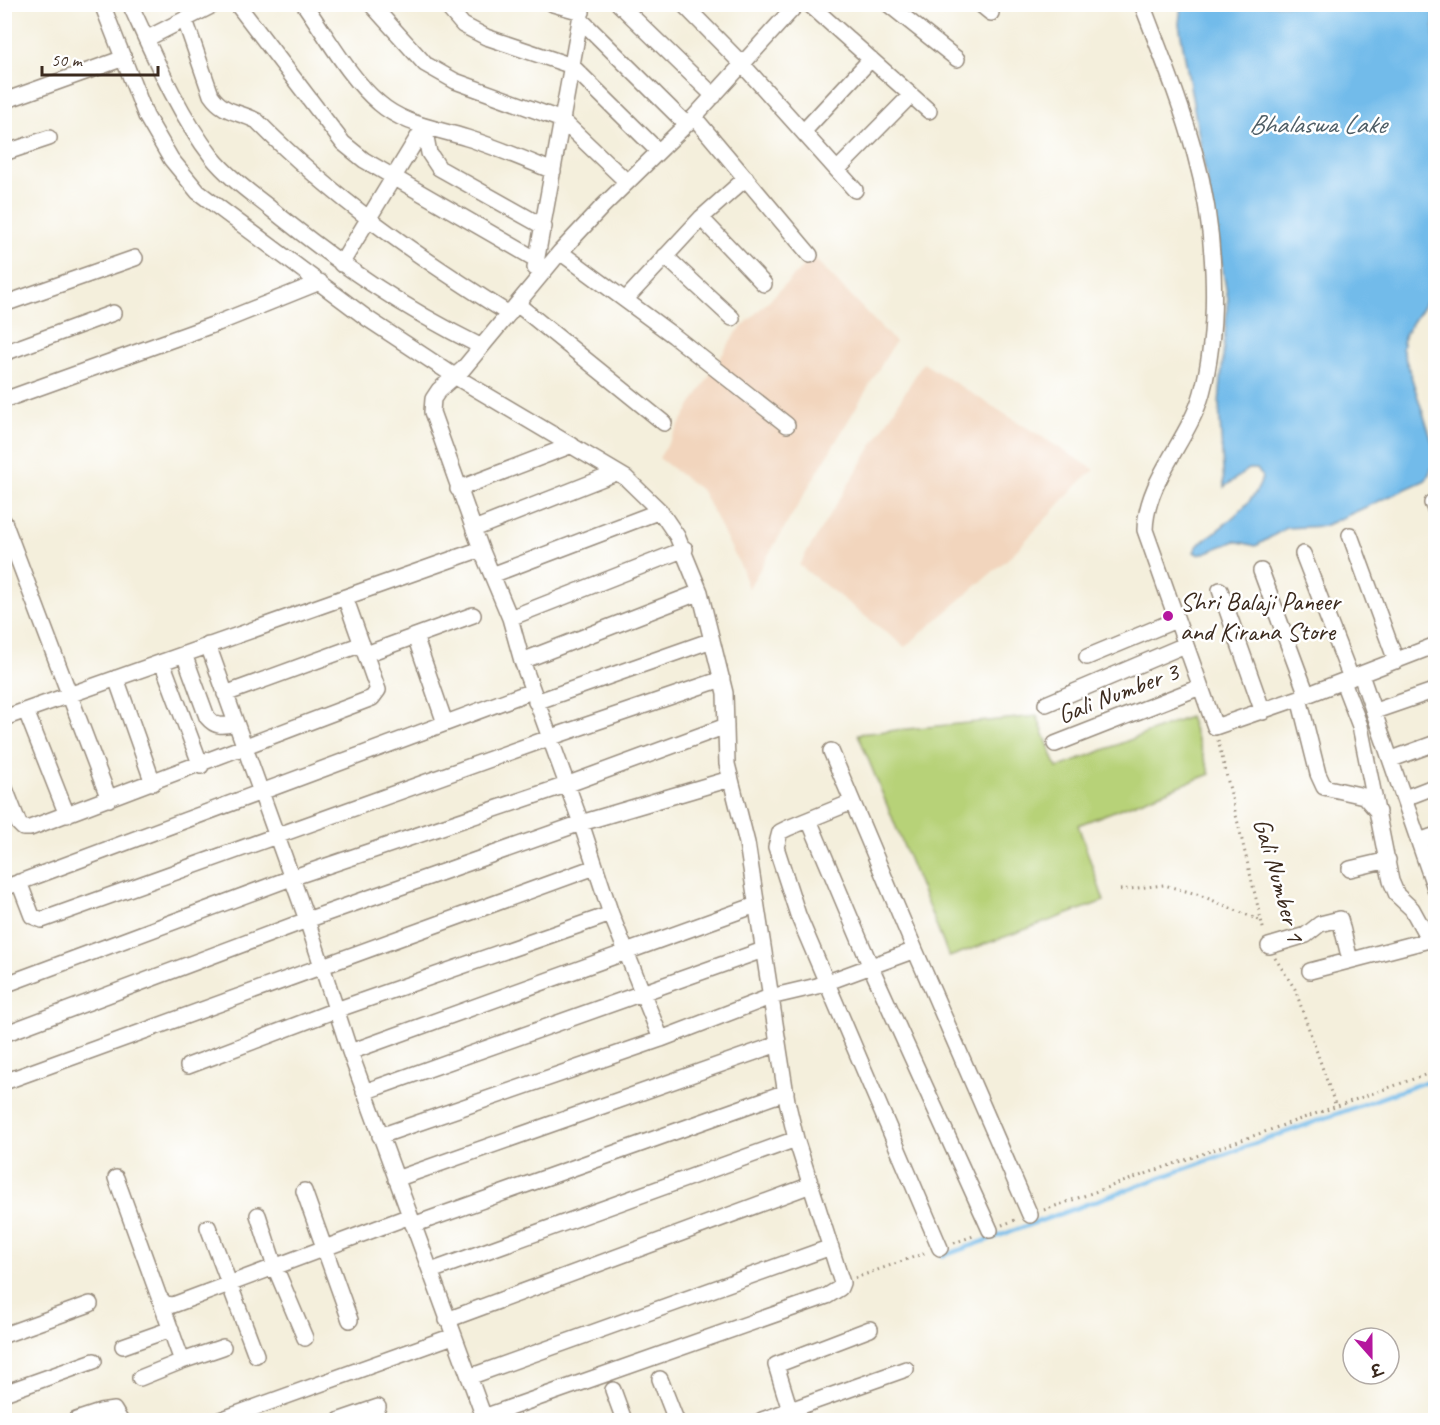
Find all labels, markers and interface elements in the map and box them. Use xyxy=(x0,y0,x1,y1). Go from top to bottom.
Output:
scale bar xyxy=(42,39,158,77)
text: 50 m xyxy=(51,49,84,71)
water label: Bhalaswa Lake xyxy=(1249,107,1389,141)
place label: Shri Balaji Paneer and Kirana Store xyxy=(1180,585,1343,648)
marker: Shri Balaji Paneer and Kirana Store xyxy=(1161,609,1175,623)
street label: Gali Number 3 xyxy=(1053,654,1185,731)
street label: Gali Number 1 xyxy=(1246,814,1313,947)
north arrow xyxy=(1341,1326,1401,1386)
text: उ xyxy=(1366,1357,1386,1381)

